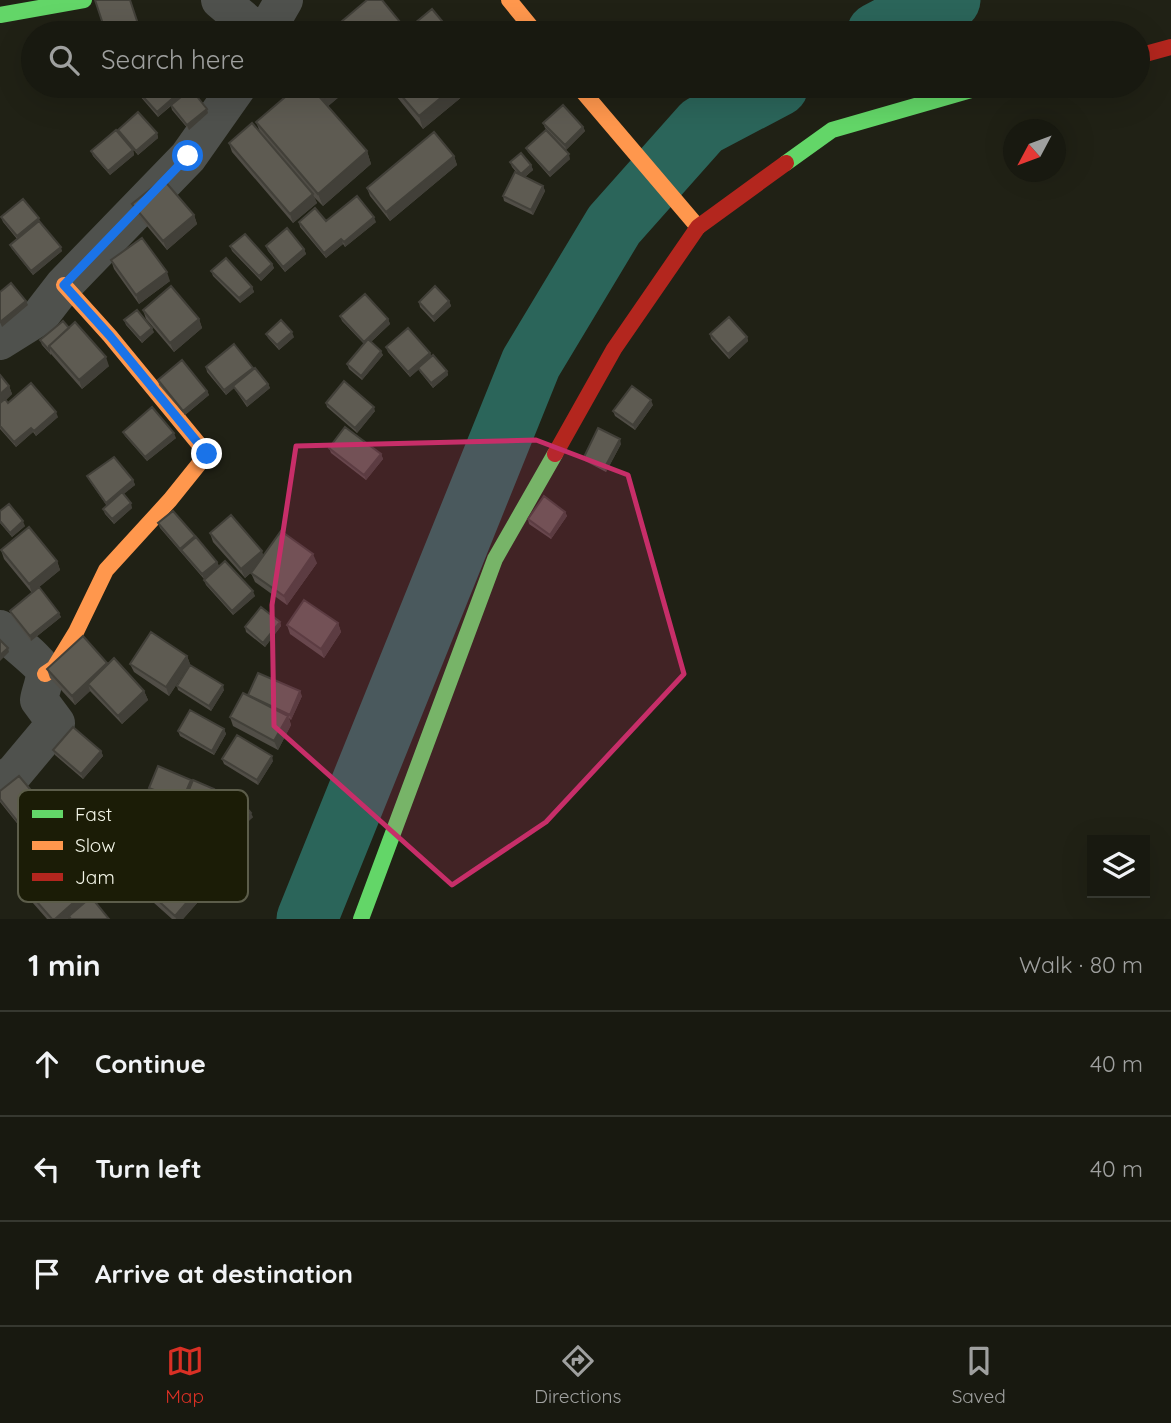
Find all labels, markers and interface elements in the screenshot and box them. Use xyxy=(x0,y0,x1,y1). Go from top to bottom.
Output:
search box xyxy=(21,21,1150,98)
icon: search xyxy=(45,41,83,79)
text: Search here xyxy=(101,43,245,76)
north arrow xyxy=(1003,119,1066,182)
route start xyxy=(172,140,203,171)
route end xyxy=(191,438,222,469)
legend xyxy=(18,790,248,902)
text: Fast xyxy=(75,802,112,826)
text: Slow xyxy=(75,833,116,857)
map controls xyxy=(1087,835,1150,898)
button: layers xyxy=(1087,835,1150,898)
text: Jam xyxy=(75,865,115,889)
text: 1 min xyxy=(28,946,101,984)
text: Walk · 80 m xyxy=(1019,950,1143,979)
icon: ahead xyxy=(28,1045,66,1083)
text: Continue xyxy=(95,1047,206,1080)
text: 40 m xyxy=(1090,1049,1143,1078)
icon: left xyxy=(28,1150,66,1188)
text: Turn left xyxy=(95,1152,202,1185)
text: 40 m xyxy=(1090,1154,1143,1183)
icon: arrive xyxy=(28,1255,66,1293)
text: Arrive at destination xyxy=(95,1257,353,1290)
tab: Map xyxy=(165,1342,204,1408)
tab: Directions xyxy=(534,1342,621,1408)
tab: Saved xyxy=(952,1342,1006,1408)

